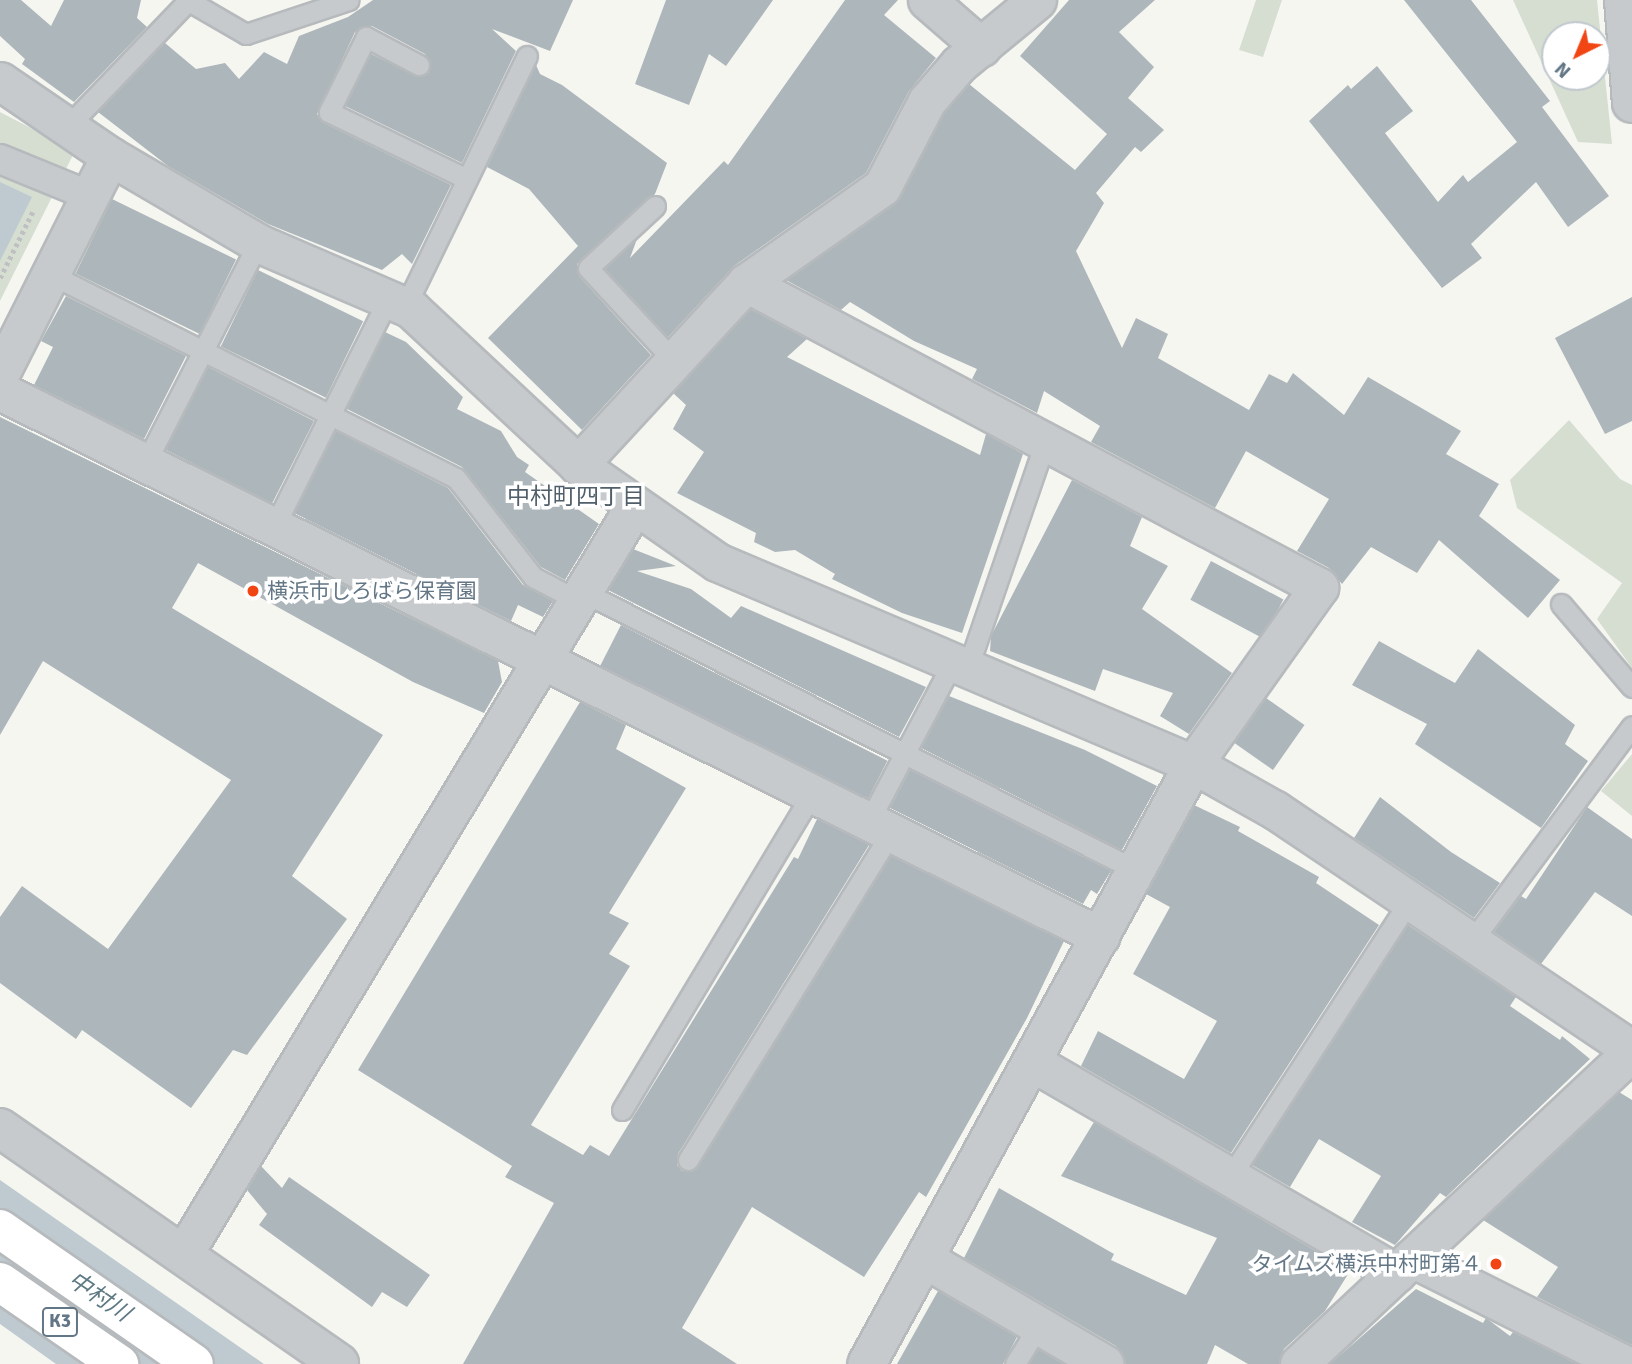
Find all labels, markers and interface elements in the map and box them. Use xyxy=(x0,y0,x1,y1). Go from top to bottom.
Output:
north arrow xyxy=(1541,21,1611,91)
text: N xyxy=(1550,57,1576,83)
district label: 中村町四丁目 xyxy=(507,483,645,511)
place label: 横浜市しろばら保育園 xyxy=(267,578,477,604)
marker: 横浜市しろばら保育園 xyxy=(245,583,261,599)
place label: タイムズ横浜中村町第４ xyxy=(1251,1251,1482,1277)
marker: タイムズ横浜中村町第４ xyxy=(1488,1256,1504,1272)
water label: 中村川 xyxy=(63,1266,135,1328)
road number: K3 xyxy=(41,1306,79,1338)

